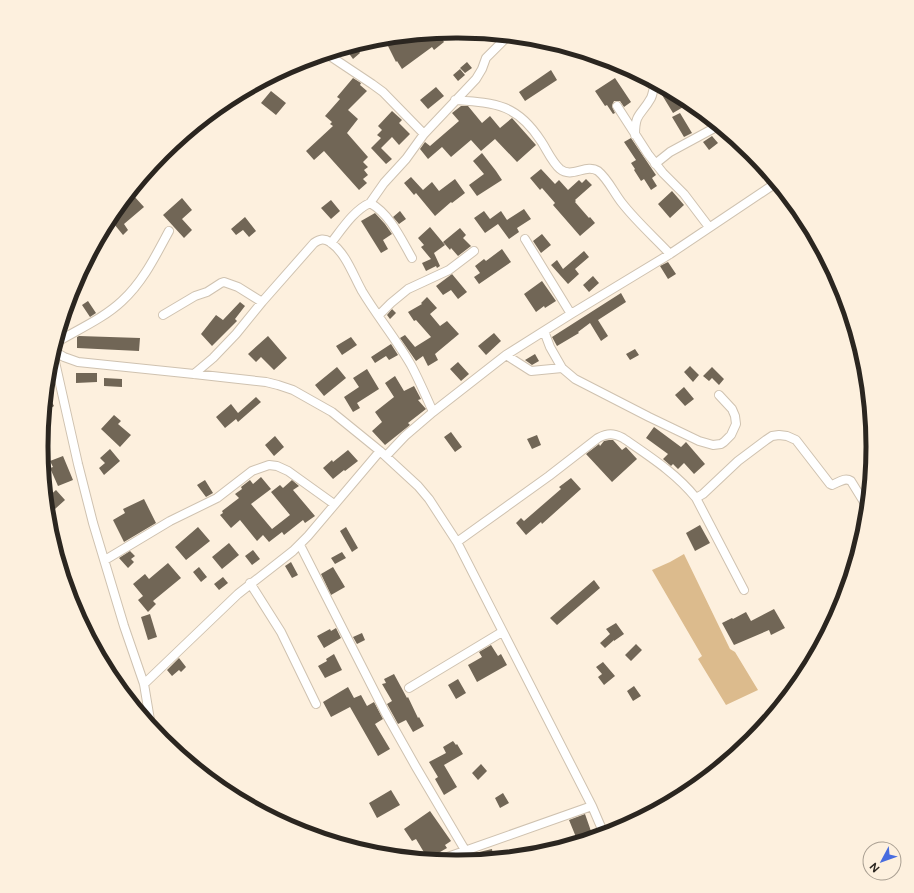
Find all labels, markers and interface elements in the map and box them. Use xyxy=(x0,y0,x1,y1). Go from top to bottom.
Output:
north arrow xyxy=(862,841,902,881)
text: N xyxy=(867,860,883,875)

